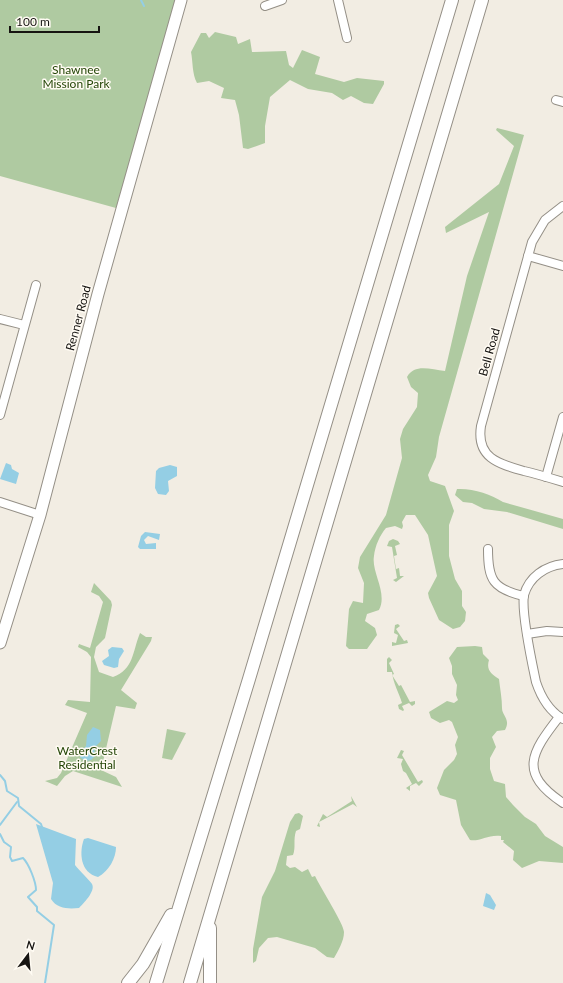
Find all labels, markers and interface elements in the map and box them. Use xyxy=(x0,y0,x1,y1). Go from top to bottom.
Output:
scale bar xyxy=(10,8,99,34)
text: 100 m xyxy=(16,14,50,29)
park label: Shawnee Mission Park xyxy=(42,62,111,91)
street label: Renner Road xyxy=(62,284,94,352)
street label: Bell Road xyxy=(475,326,503,378)
park label: WaterCrest Residential xyxy=(57,743,118,772)
north arrow xyxy=(8,935,48,975)
text: N xyxy=(25,937,37,952)

